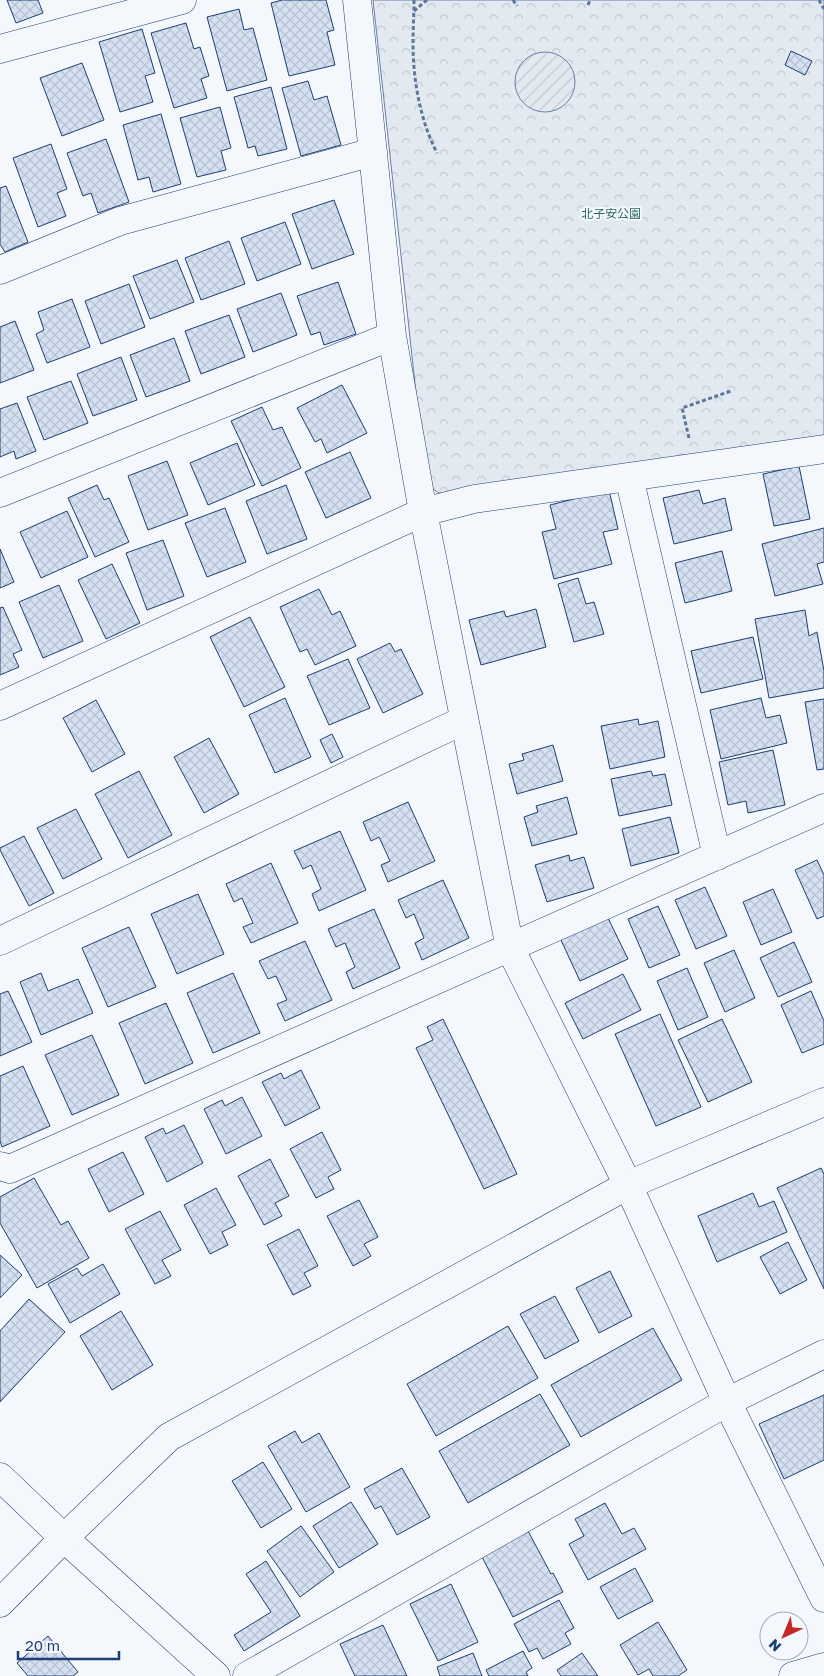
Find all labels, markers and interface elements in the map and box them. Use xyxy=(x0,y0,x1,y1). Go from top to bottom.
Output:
park label: 北子安公園 xyxy=(581,206,641,221)
north arrow xyxy=(759,1611,809,1661)
scale bar xyxy=(18,1628,119,1660)
text: 20 m xyxy=(25,1636,60,1654)
text: N xyxy=(765,1636,784,1656)

